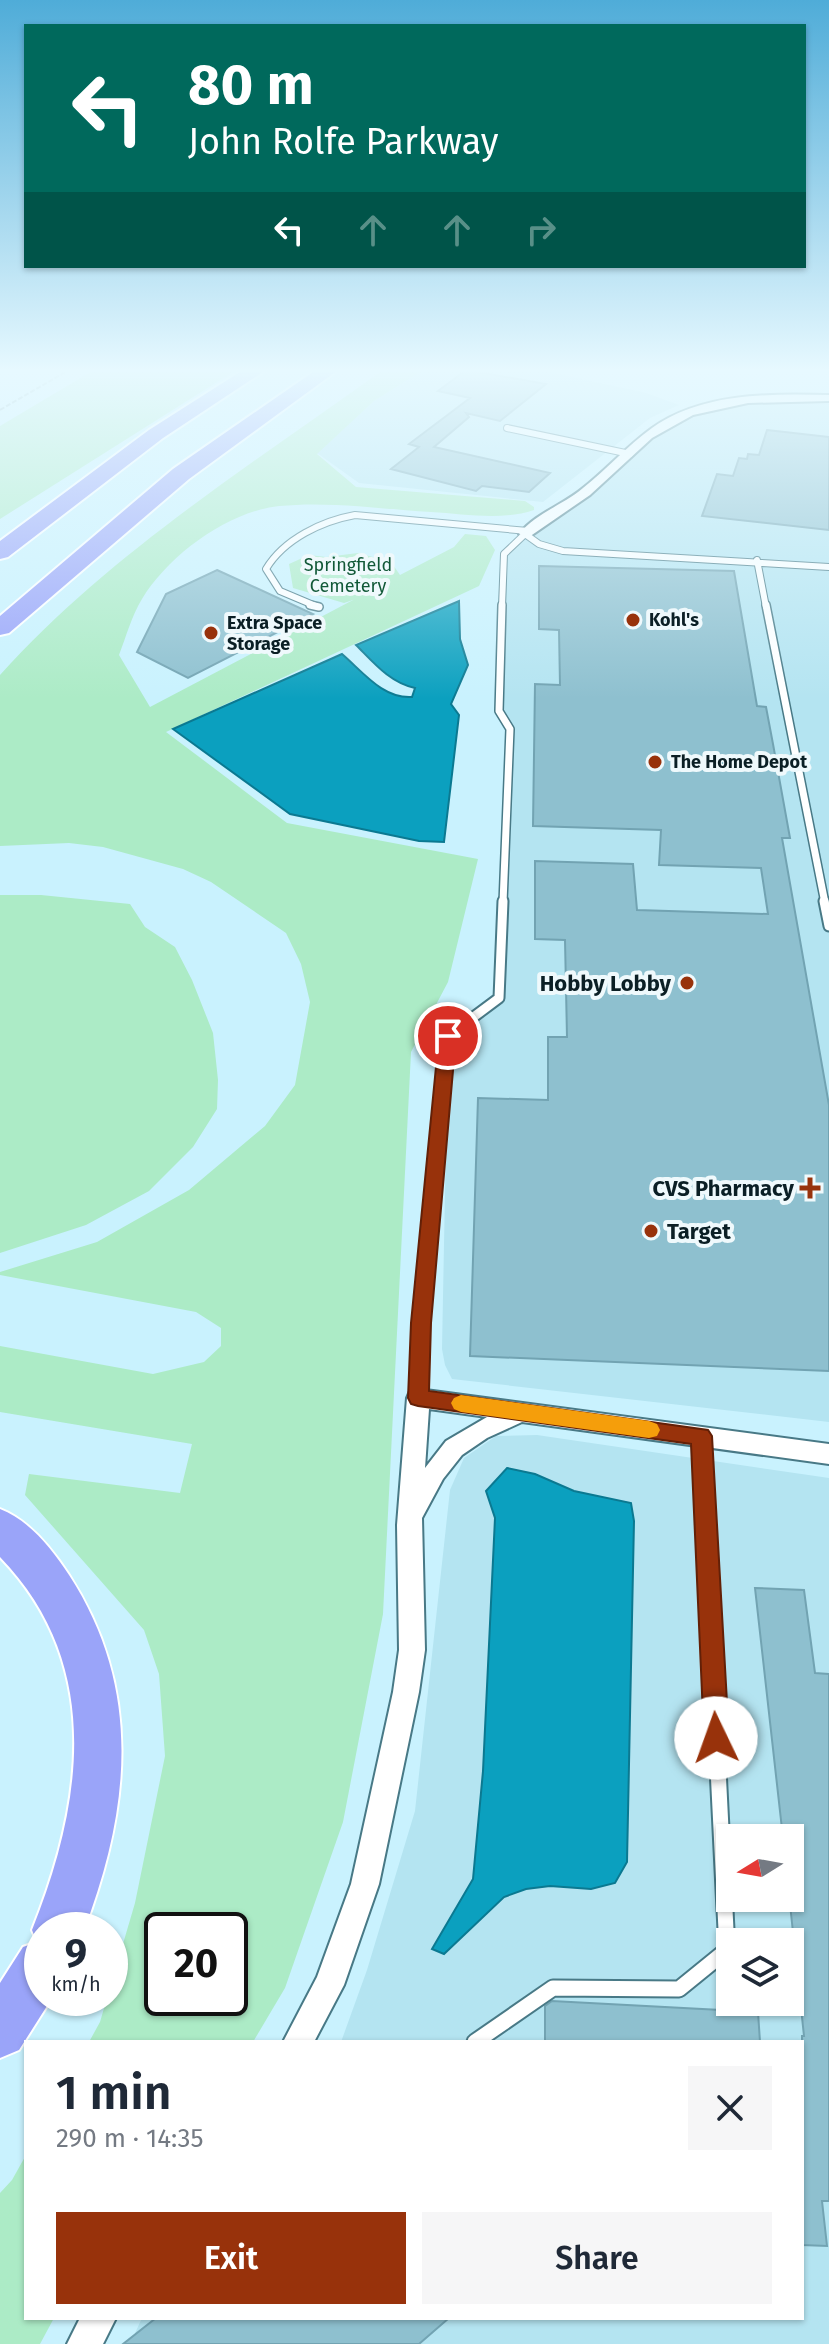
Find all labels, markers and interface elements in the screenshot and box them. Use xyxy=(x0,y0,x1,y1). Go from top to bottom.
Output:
text: 80 m xyxy=(188,52,314,119)
icon: left xyxy=(56,56,160,160)
text: John Rolfe Parkway xyxy=(188,120,498,164)
icon: left xyxy=(267,208,311,252)
icon: ahead xyxy=(351,208,395,252)
icon: ahead xyxy=(435,208,479,252)
icon: right xyxy=(519,208,563,252)
park label: Springfield Cemetery xyxy=(304,554,392,597)
place label: Kohl's xyxy=(649,609,699,631)
marker: Kohl's xyxy=(624,611,642,629)
place label: Extra Space Storage xyxy=(227,612,322,655)
marker: Extra Space Storage xyxy=(202,624,220,642)
place label: The Home Depot xyxy=(671,751,808,773)
marker: The Home Depot xyxy=(646,753,664,771)
place label: Hobby Lobby xyxy=(540,970,672,997)
marker: Hobby Lobby xyxy=(678,974,696,992)
pin xyxy=(414,1002,482,1070)
icon: arrive xyxy=(426,1014,470,1058)
place label: CVS Pharmacy xyxy=(652,1175,795,1202)
marker: CVS Pharmacy xyxy=(801,1179,819,1197)
place label: Target xyxy=(667,1218,731,1245)
marker: Target xyxy=(642,1222,660,1240)
position arrow xyxy=(674,1696,758,1780)
north arrow xyxy=(716,1824,804,1912)
map controls xyxy=(716,1824,804,2016)
speed limit sign: 20 xyxy=(144,1912,248,2016)
button: layers xyxy=(716,1928,804,2016)
text: 9 xyxy=(65,1930,87,1978)
text: km/h xyxy=(51,1972,101,1996)
text: 1 min xyxy=(56,2064,172,2122)
button: close xyxy=(688,2066,772,2150)
text: 290 m · 14:35 xyxy=(56,2123,204,2154)
button: Exit xyxy=(56,2212,406,2304)
button: Share xyxy=(422,2212,772,2304)

